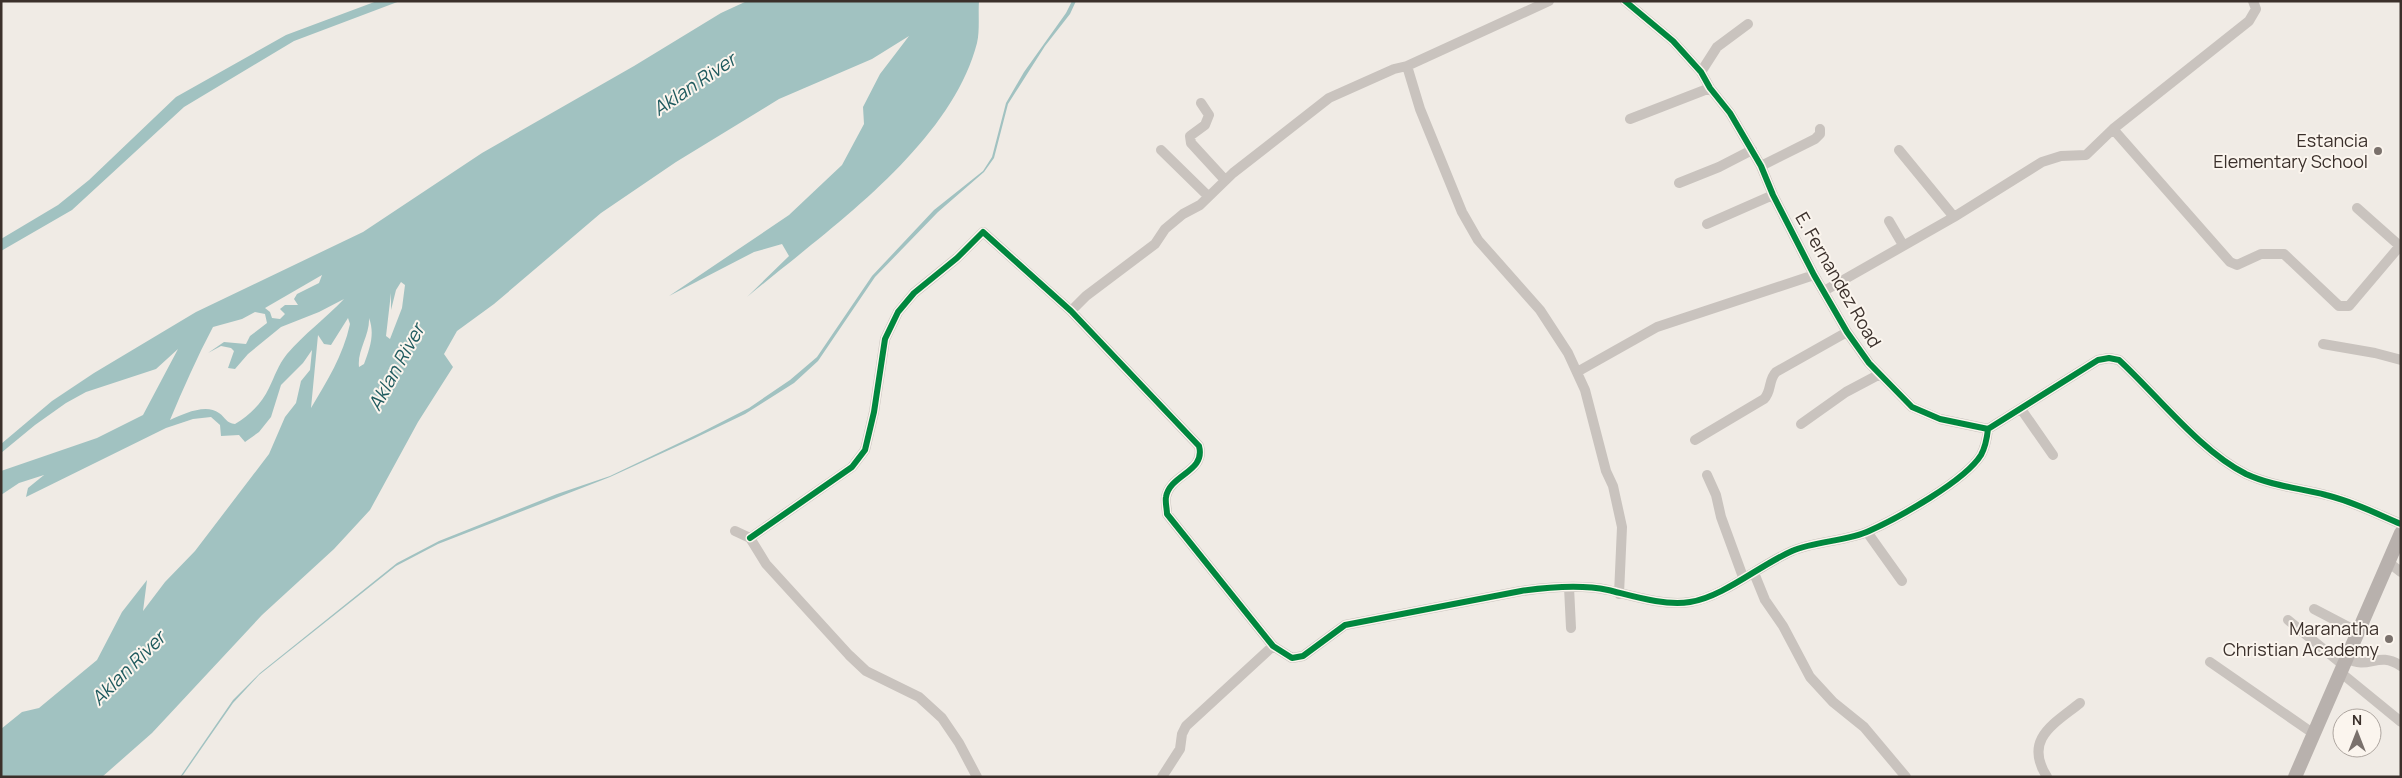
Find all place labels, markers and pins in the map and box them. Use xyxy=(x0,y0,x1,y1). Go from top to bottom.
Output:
place label: Estancia Elementary School xyxy=(2213,128,2368,173)
marker: Estancia Elementary School xyxy=(2372,145,2384,157)
place label: Maranatha Christian Academy xyxy=(2223,616,2379,661)
marker: Maranatha Christian Academy xyxy=(2383,633,2395,645)

